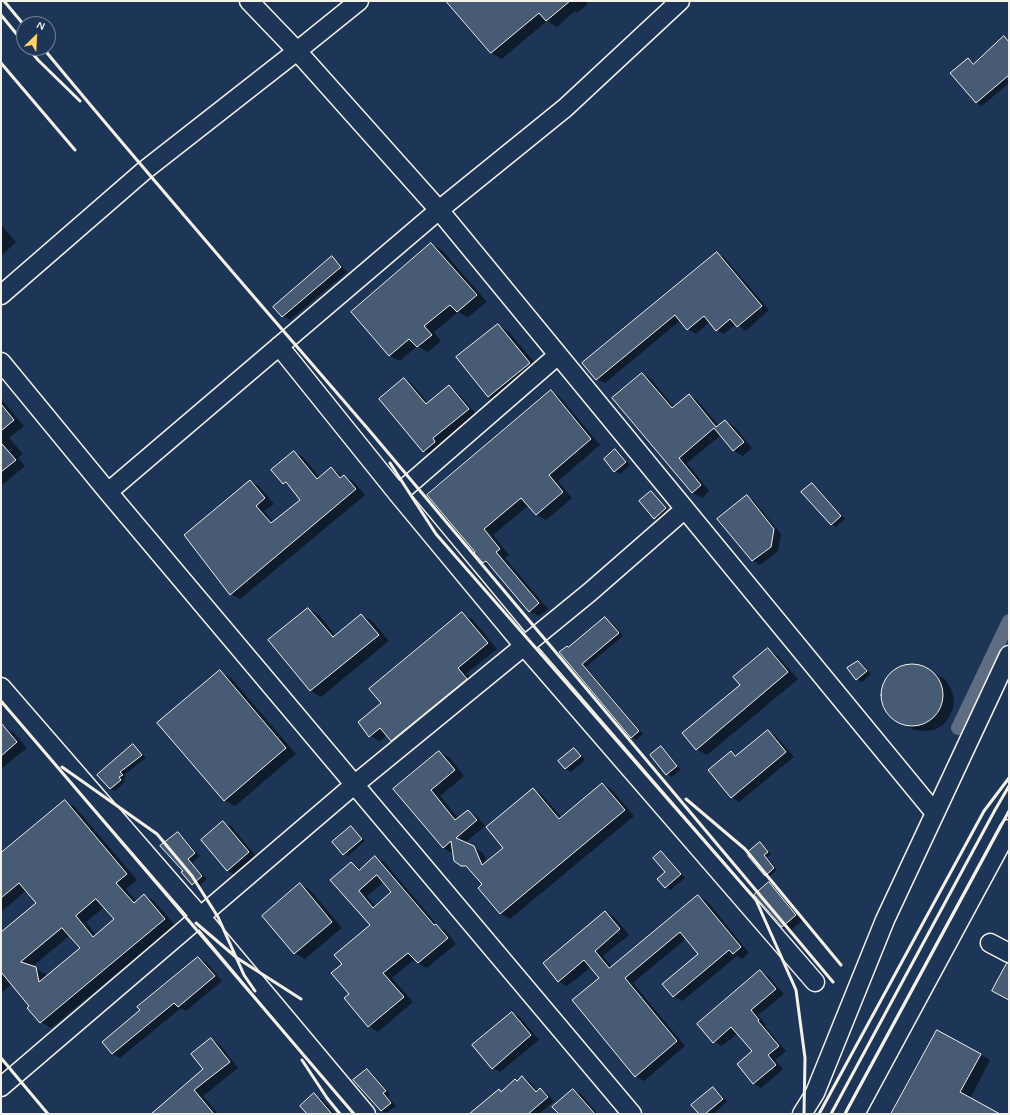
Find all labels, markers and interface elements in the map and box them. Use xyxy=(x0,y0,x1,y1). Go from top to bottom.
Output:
north arrow xyxy=(16,16,56,56)
text: N xyxy=(34,18,47,34)

